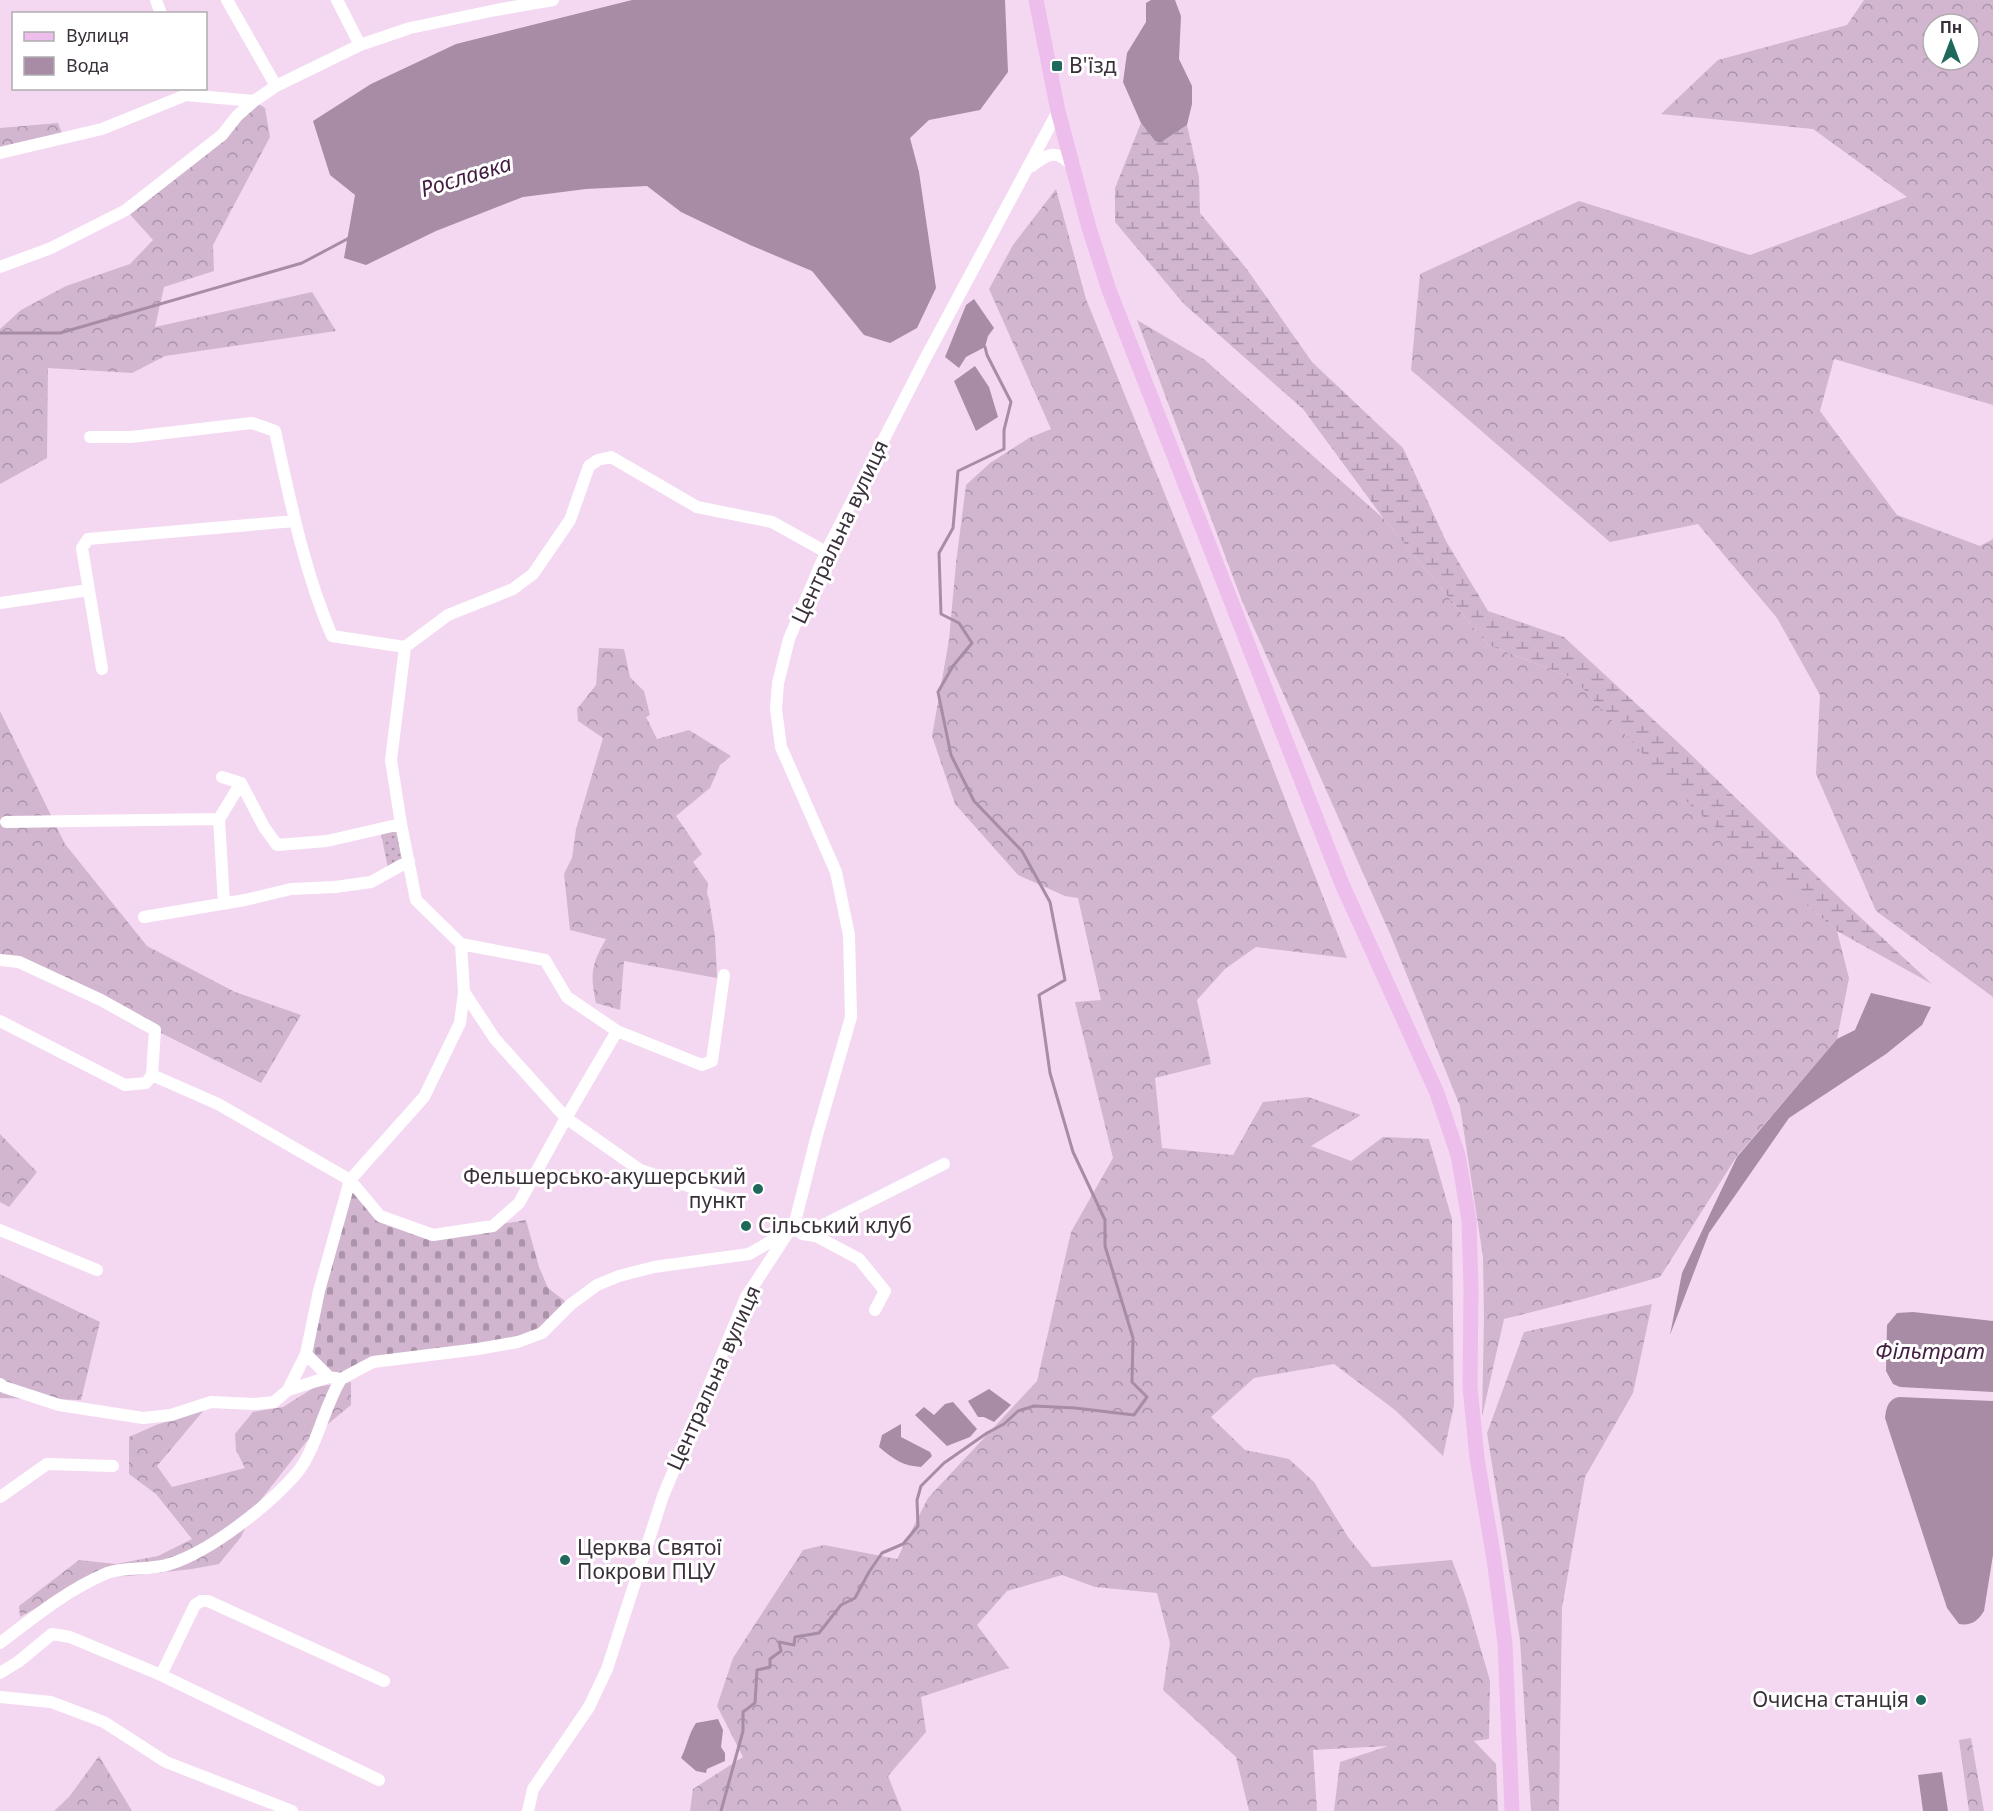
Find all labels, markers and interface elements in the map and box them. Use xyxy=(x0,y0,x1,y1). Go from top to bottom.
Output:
legend xyxy=(12,12,207,90)
north arrow xyxy=(1921,12,1981,72)
text: Пн xyxy=(1940,16,1962,38)
text: Вулиця xyxy=(66,23,129,47)
place label: В'їзд xyxy=(1069,51,1117,79)
text: Вода xyxy=(66,53,109,77)
marker: В'їзд xyxy=(1050,59,1064,73)
water label: Рославка xyxy=(416,147,515,203)
street label: Центральна вулиця xyxy=(784,435,894,628)
place label: Фельшерсько-акушерський пункт xyxy=(463,1162,746,1214)
marker: Фельшерсько-акушерський пункт xyxy=(751,1182,765,1196)
place label: Сільський клуб xyxy=(758,1211,912,1239)
marker: Сільський клуб xyxy=(739,1219,753,1233)
street label: Центральна вулиця xyxy=(660,1281,766,1474)
water label: Фільтрат xyxy=(1875,1335,1985,1365)
place label: Церква Святої Покрови ПЦУ xyxy=(577,1533,722,1585)
marker: Церква Святої Покрови ПЦУ xyxy=(558,1553,572,1567)
place label: Очисна станція xyxy=(1752,1685,1909,1713)
marker: Очисна станція xyxy=(1914,1693,1928,1707)

